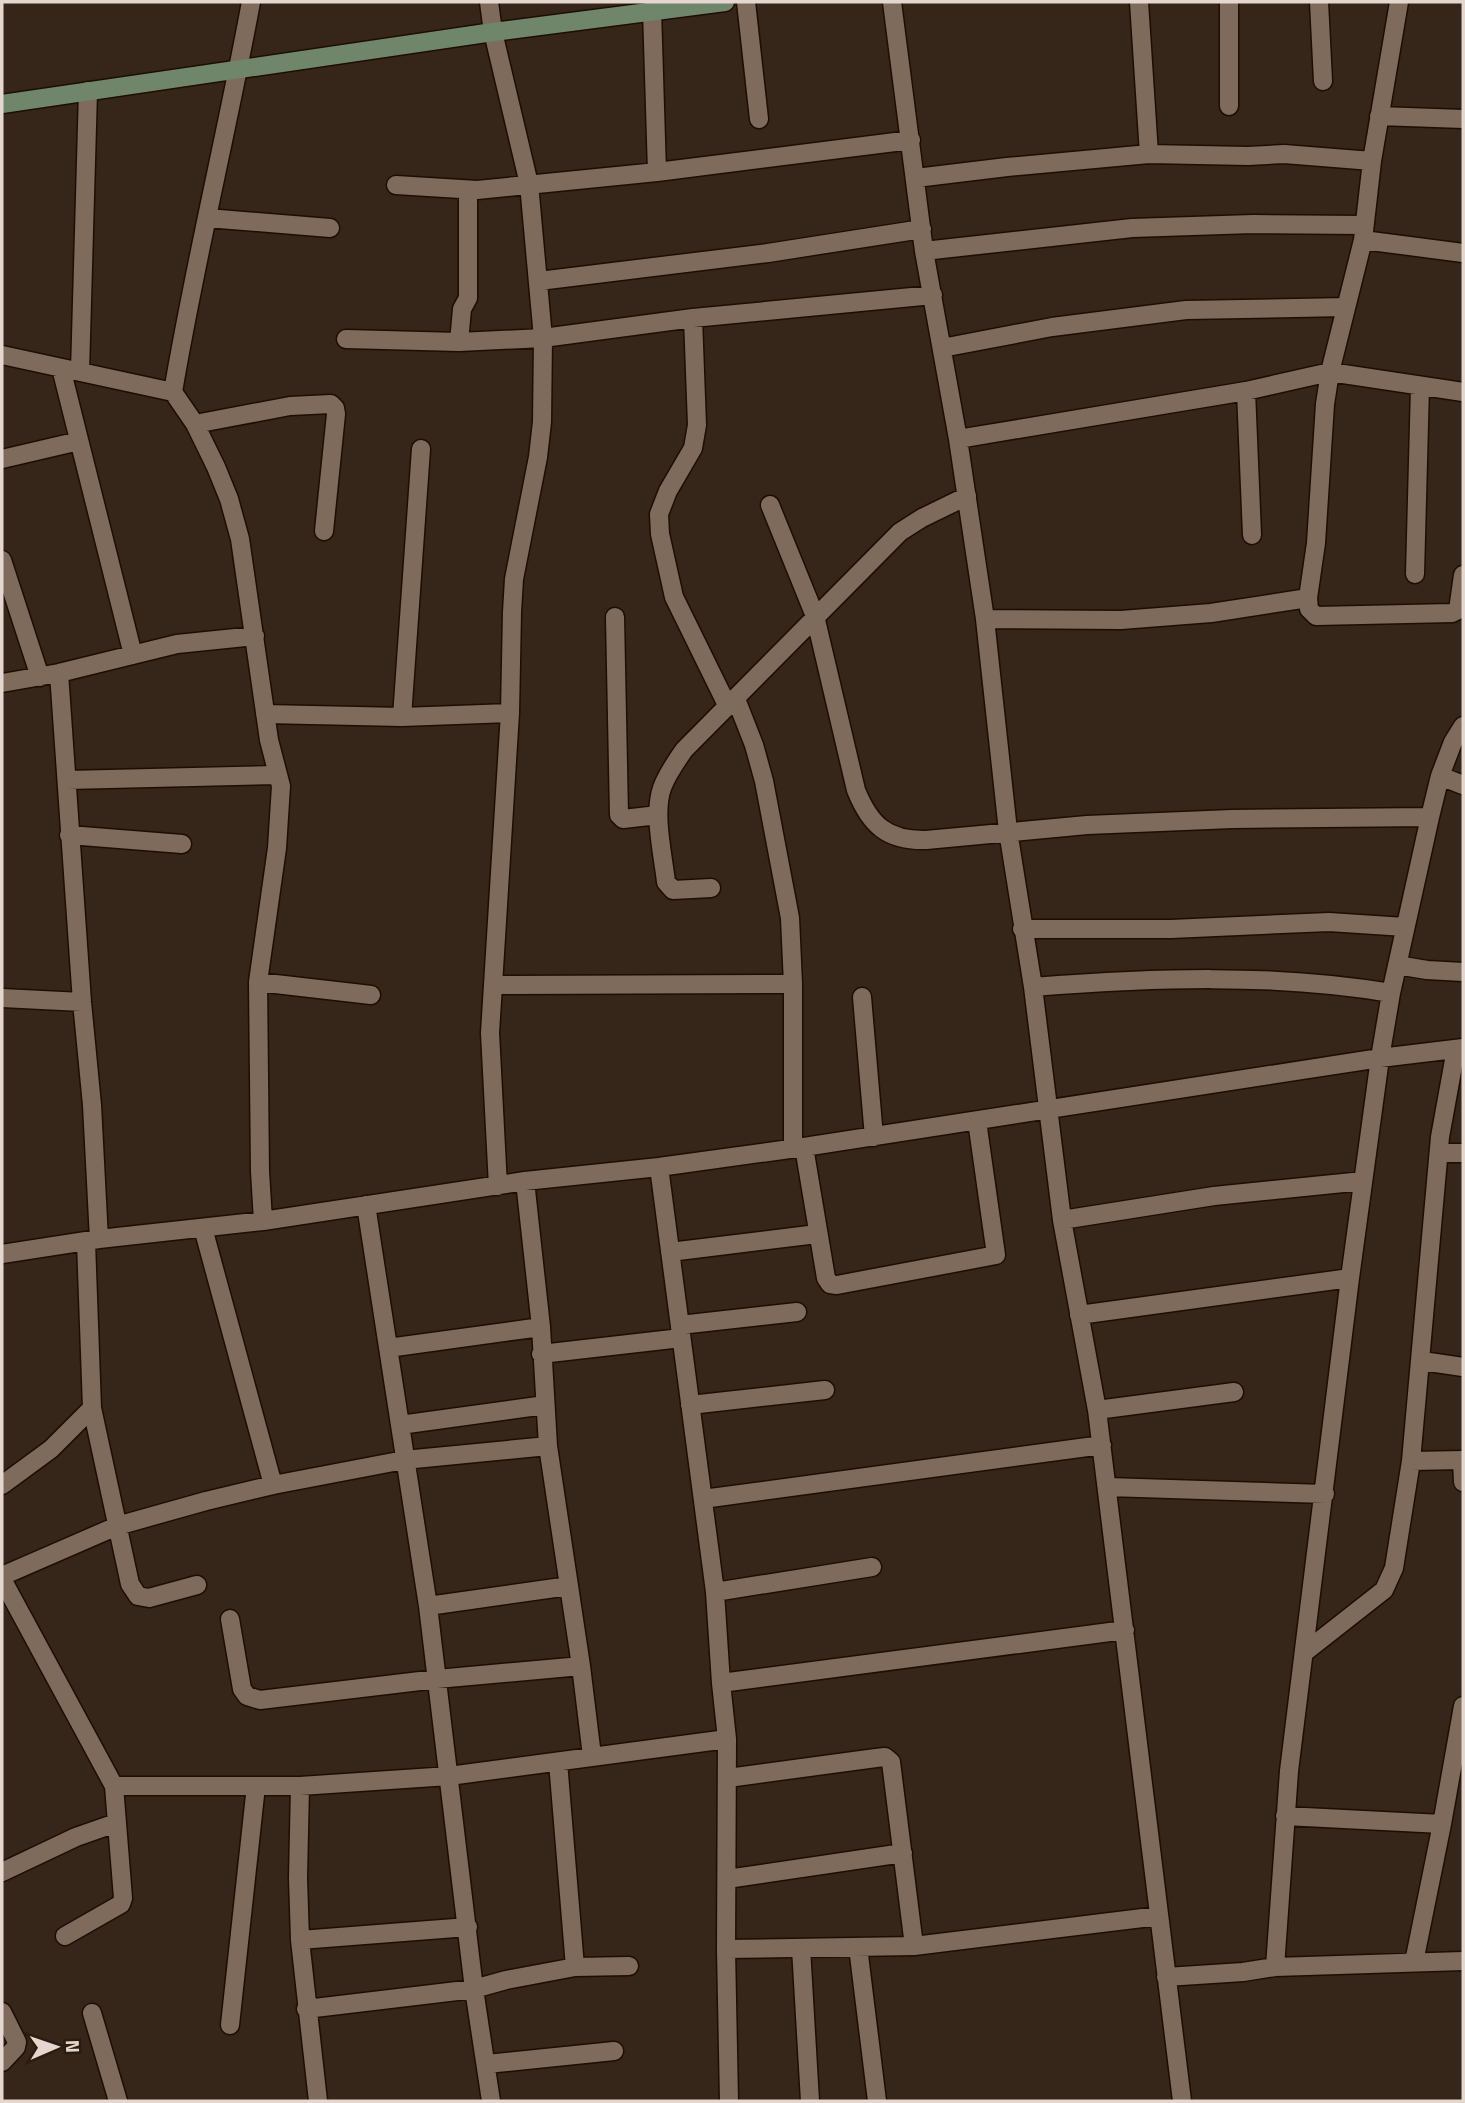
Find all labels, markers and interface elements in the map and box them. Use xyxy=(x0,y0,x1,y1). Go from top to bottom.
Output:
north arrow xyxy=(21,2012,91,2082)
text: N xyxy=(59,2039,88,2053)

